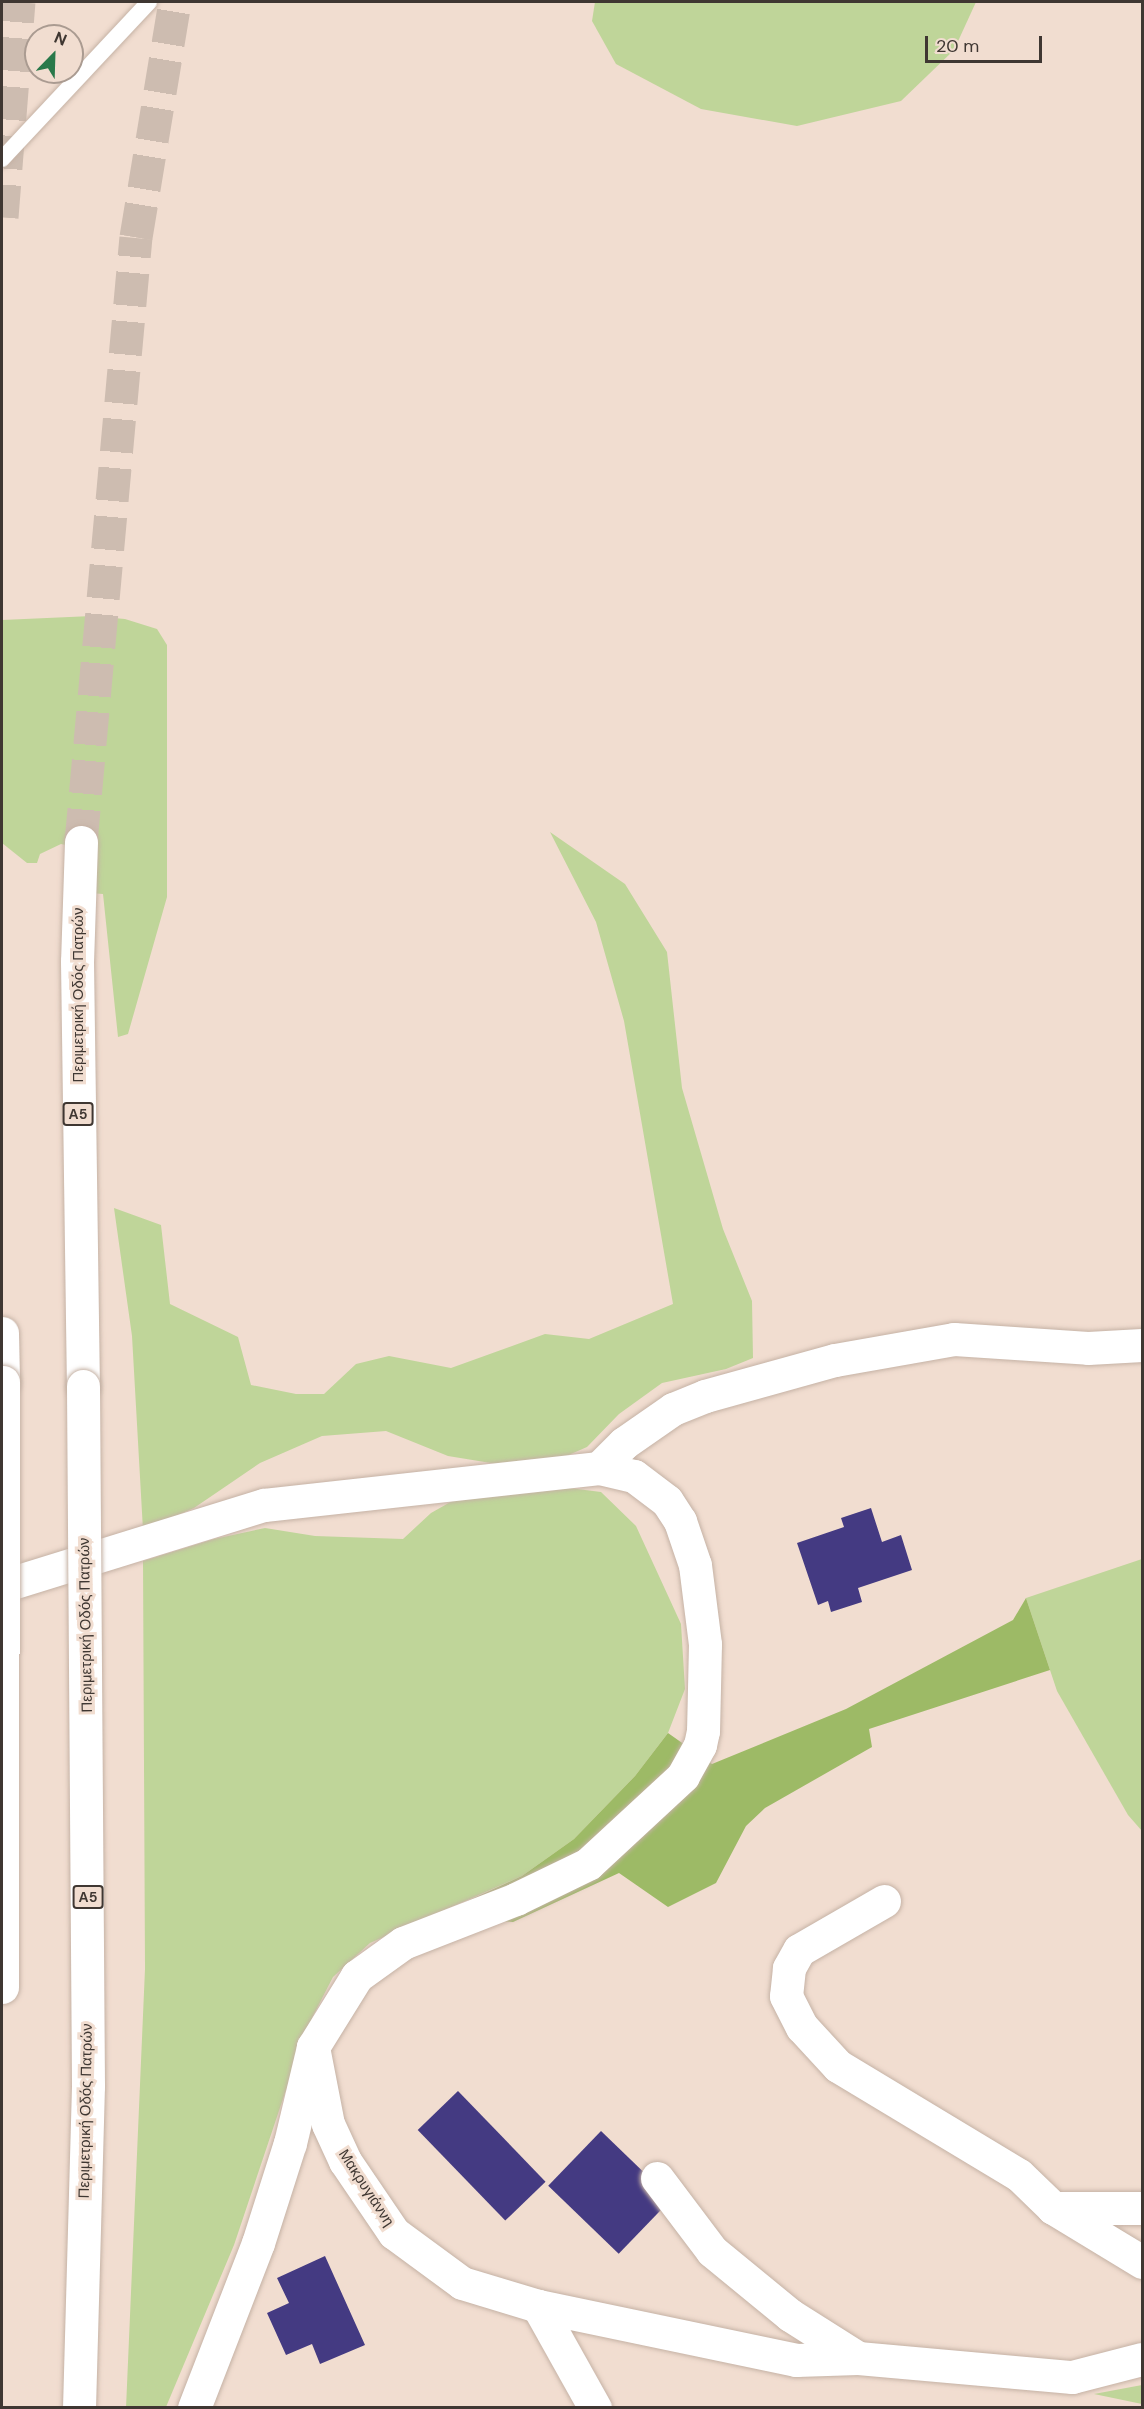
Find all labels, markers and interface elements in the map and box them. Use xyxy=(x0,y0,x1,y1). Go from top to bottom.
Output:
north arrow xyxy=(24,24,84,84)
scale bar xyxy=(928,24,1045,62)
text: N xyxy=(51,27,70,51)
text: 20 m xyxy=(936,34,979,58)
street label: Περιμετρική Οδός Πατρών xyxy=(70,907,88,1083)
road number: Α5 xyxy=(62,1103,94,1125)
street label: Περιμετρική Οδός Πατρών xyxy=(75,1537,97,1713)
road number: Α5 xyxy=(72,1886,104,1908)
street label: Περιμετρική Οδός Πατρών xyxy=(75,2023,97,2199)
street label: Μακρυγιάννη xyxy=(334,2146,398,2230)

